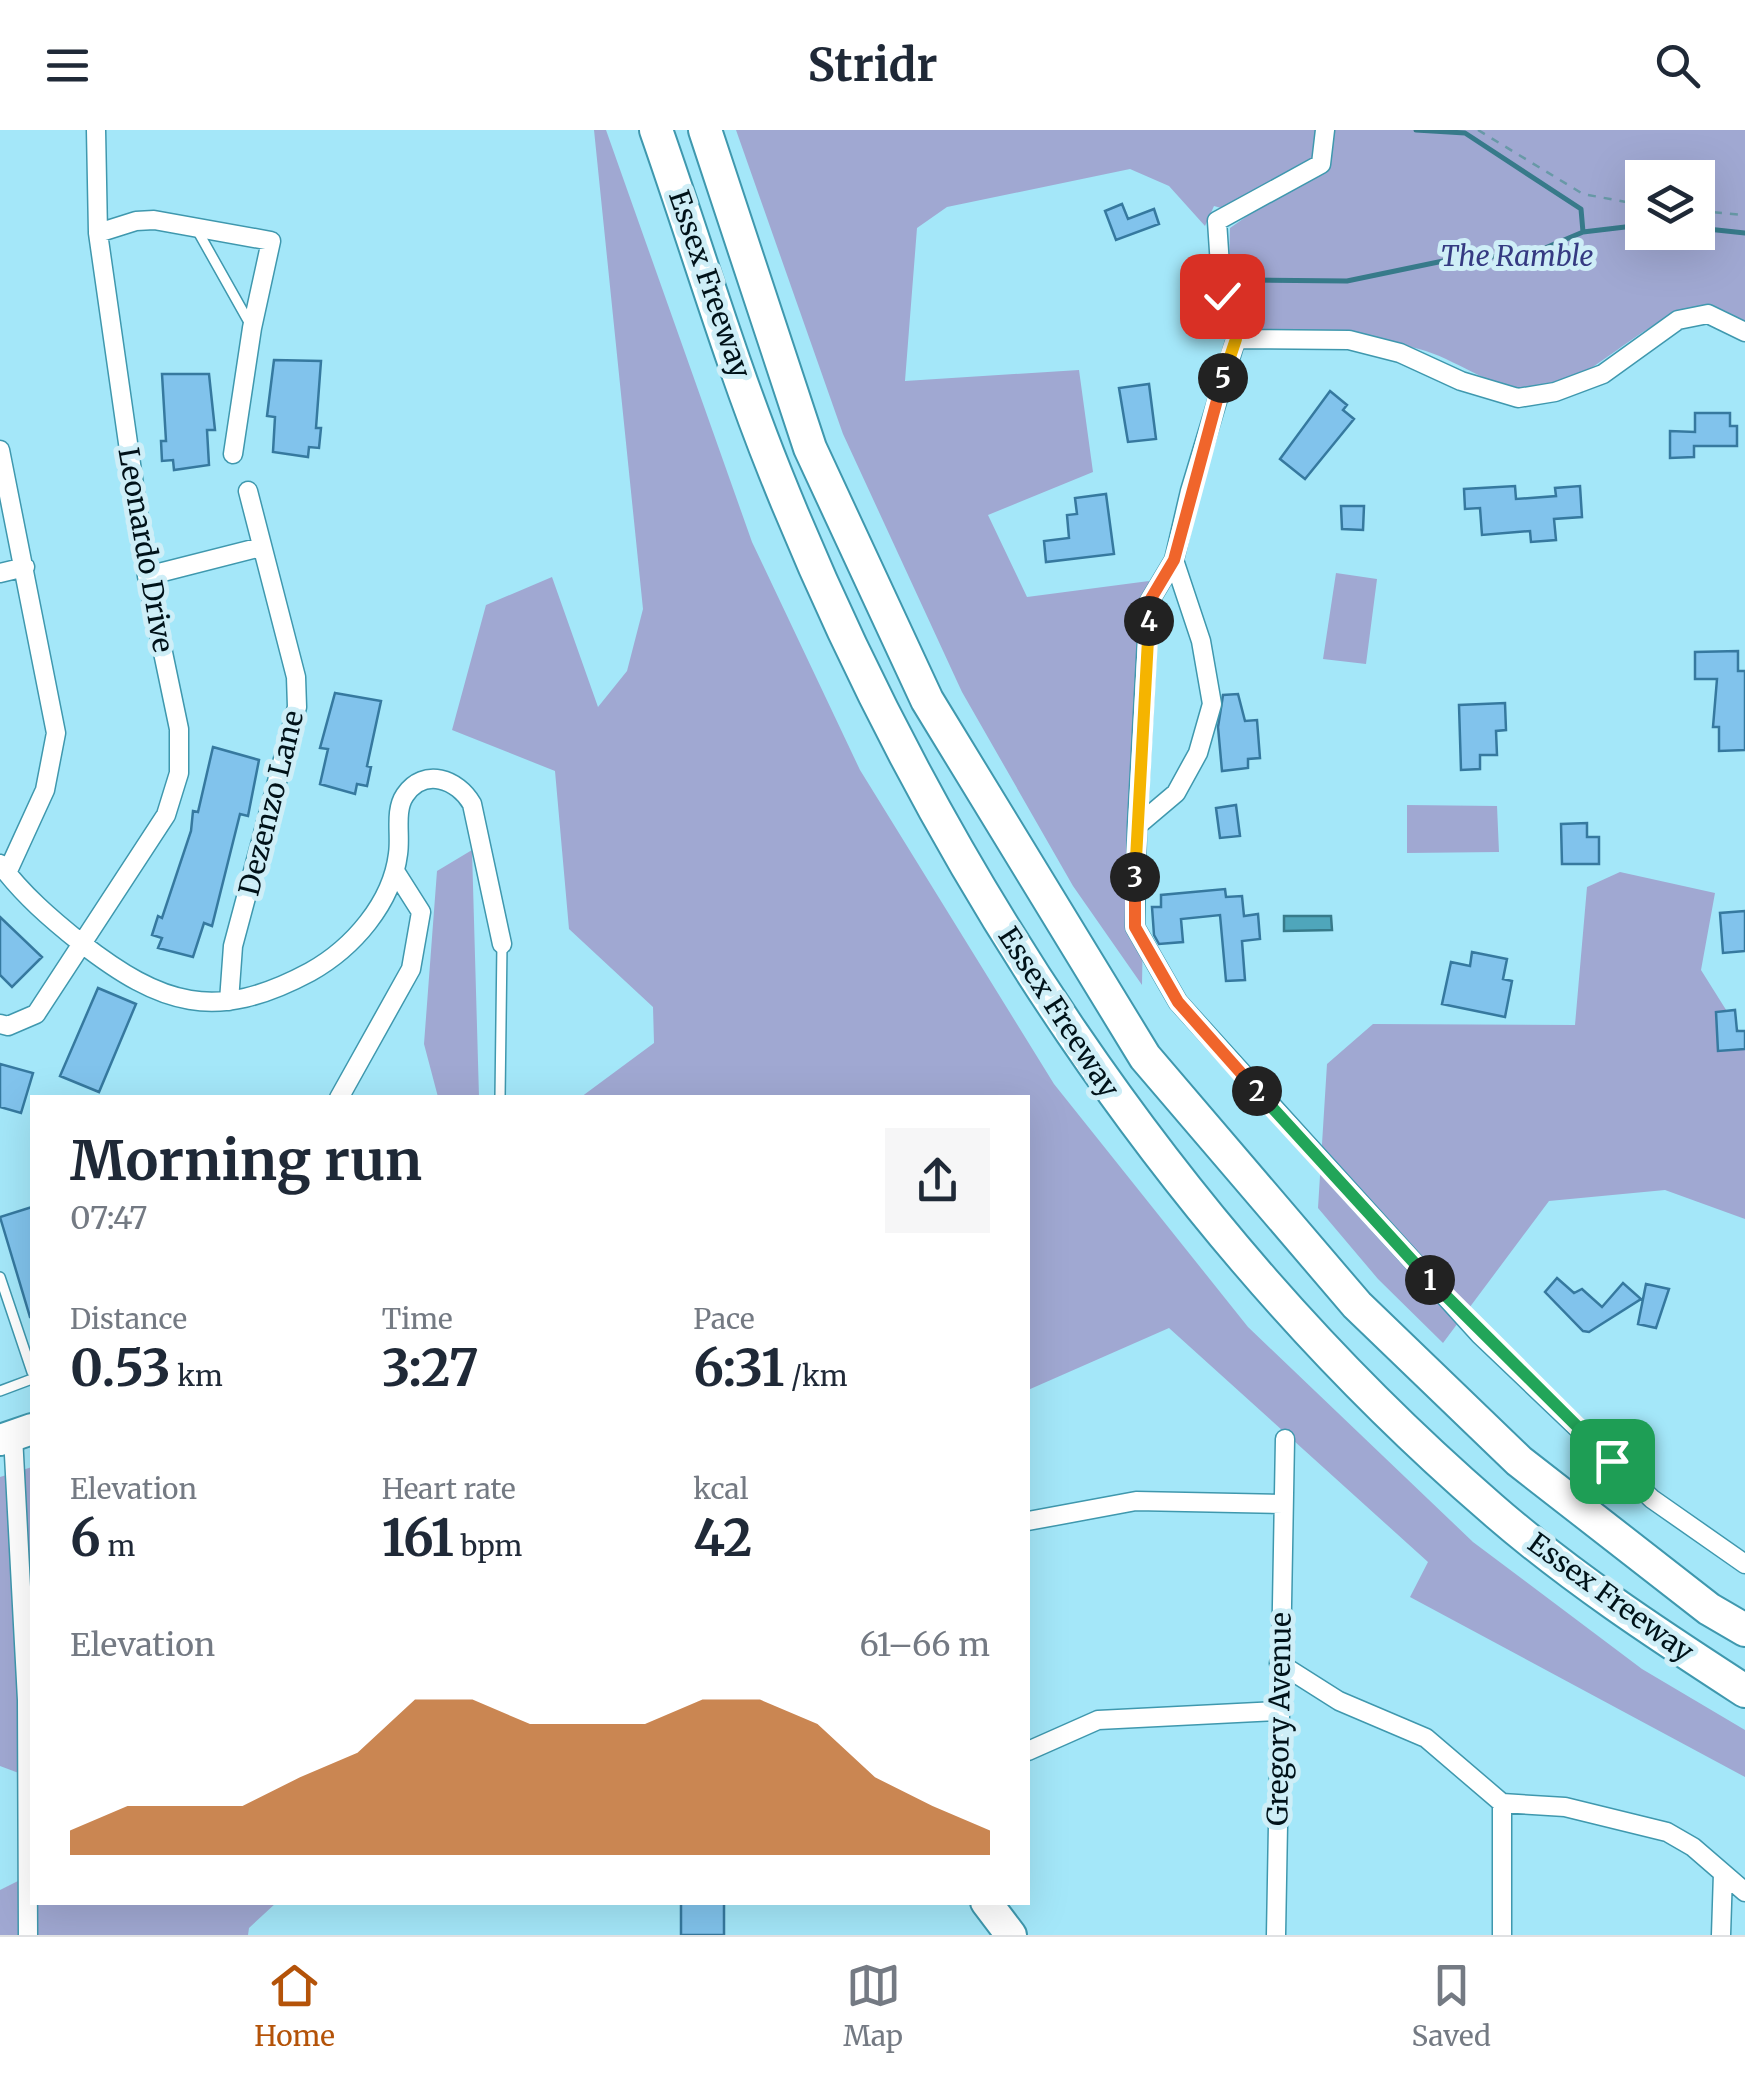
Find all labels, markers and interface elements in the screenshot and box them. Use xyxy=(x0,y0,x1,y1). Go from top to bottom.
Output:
text: Stridr xyxy=(808,37,937,93)
icon: menu xyxy=(40,38,95,93)
icon: search xyxy=(1650,38,1705,93)
map controls xyxy=(1625,160,1715,250)
button: layers xyxy=(1625,160,1715,250)
street label: Essex Freeway xyxy=(661,185,759,383)
park label: The Ramble xyxy=(1441,238,1593,274)
pin xyxy=(1180,254,1265,339)
icon: check xyxy=(1195,269,1250,324)
pin: 5 xyxy=(1198,353,1248,403)
text: 5 xyxy=(1215,360,1231,396)
street label: Leonardo Drive xyxy=(110,445,182,655)
pin: 4 xyxy=(1124,596,1174,646)
text: 4 xyxy=(1140,603,1158,639)
street label: Dezenzo Lane xyxy=(231,707,311,899)
pin: 3 xyxy=(1110,852,1160,902)
text: 3 xyxy=(1127,859,1143,895)
street label: Essex Freeway xyxy=(990,920,1128,1105)
pin: 2 xyxy=(1232,1066,1282,1116)
text: 2 xyxy=(1249,1073,1265,1109)
text: Morning run xyxy=(70,1126,422,1195)
button: share xyxy=(885,1128,990,1233)
text: 07:47 xyxy=(70,1198,148,1238)
pin: 1 xyxy=(1405,1255,1455,1305)
text: 1 xyxy=(1424,1262,1436,1298)
text: Distance xyxy=(70,1301,187,1337)
text: Time xyxy=(382,1301,453,1337)
text: Pace xyxy=(693,1301,755,1337)
text: 0.53 xyxy=(70,1337,171,1400)
text: 3:27 xyxy=(382,1337,479,1400)
text: 6:31 xyxy=(693,1337,784,1400)
text: km xyxy=(171,1358,223,1394)
text: /km xyxy=(784,1358,848,1394)
pin xyxy=(1570,1419,1655,1504)
icon: arrive xyxy=(1585,1434,1640,1489)
text: Elevation xyxy=(70,1471,197,1507)
text: Heart rate xyxy=(382,1471,516,1507)
text: kcal xyxy=(693,1471,748,1507)
text: 6 xyxy=(70,1507,101,1570)
text: 161 xyxy=(382,1507,454,1570)
text: 42 xyxy=(693,1507,752,1570)
street label: Essex Freeway xyxy=(1521,1525,1702,1670)
text: m xyxy=(101,1528,135,1564)
text: bpm xyxy=(454,1528,522,1564)
street label: Gregory Avenue xyxy=(1259,1612,1299,1826)
text: Elevation xyxy=(70,1625,215,1665)
text: 61–66 m xyxy=(859,1625,990,1665)
tab: Home xyxy=(254,1958,335,2054)
tab: Map xyxy=(843,1958,903,2054)
tab: Saved xyxy=(1411,1958,1491,2054)

